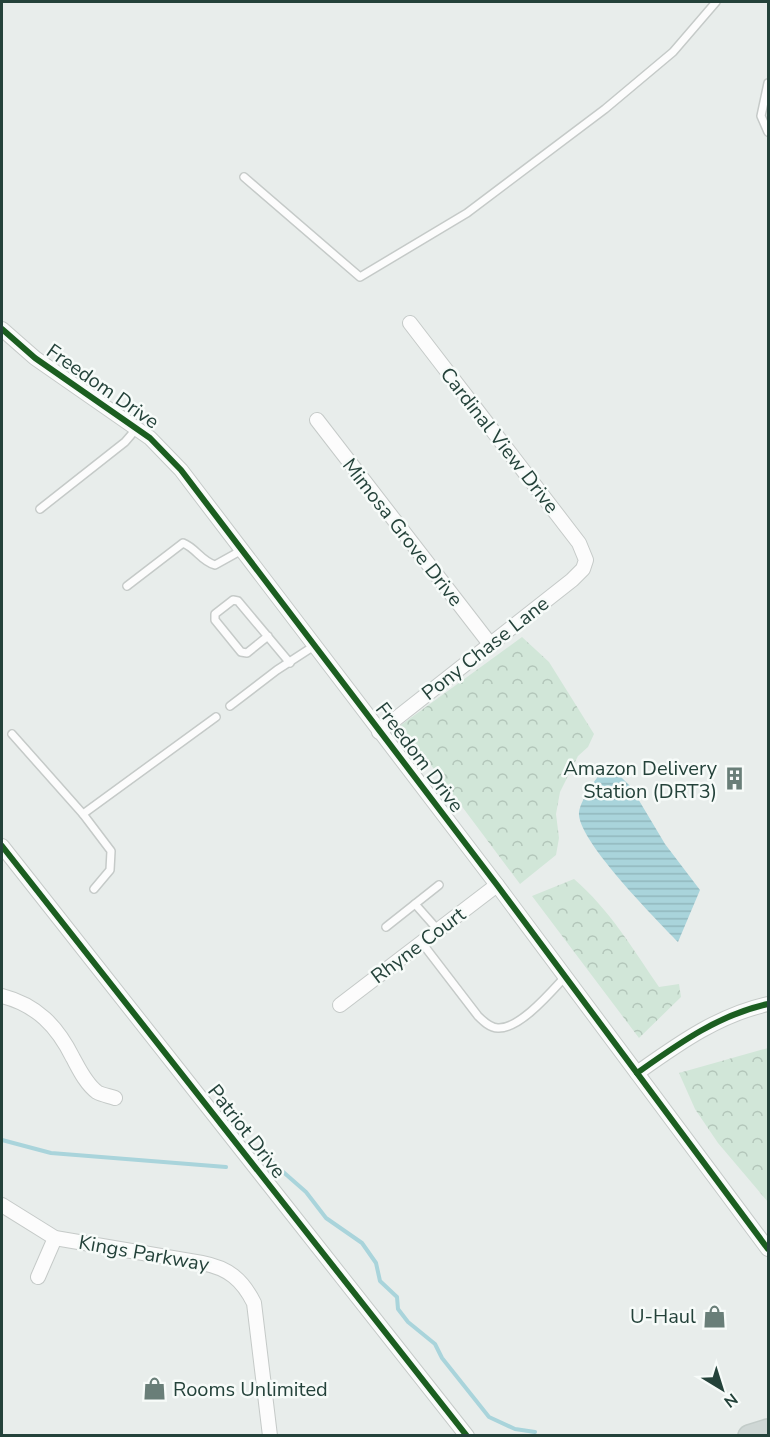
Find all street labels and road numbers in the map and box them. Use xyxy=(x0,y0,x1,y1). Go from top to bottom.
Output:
street label: Freedom Drive xyxy=(41,338,164,435)
street label: Cardinal View Drive xyxy=(434,362,565,519)
street label: Mimosa Grove Drive xyxy=(336,453,469,612)
street label: Pony Chase Lane xyxy=(416,590,554,707)
street label: Freedom Drive xyxy=(369,697,470,818)
street label: Rhyne Court xyxy=(366,900,472,990)
street label: Patriot Drive xyxy=(201,1079,292,1184)
street label: Kings Parkway xyxy=(77,1229,212,1278)

